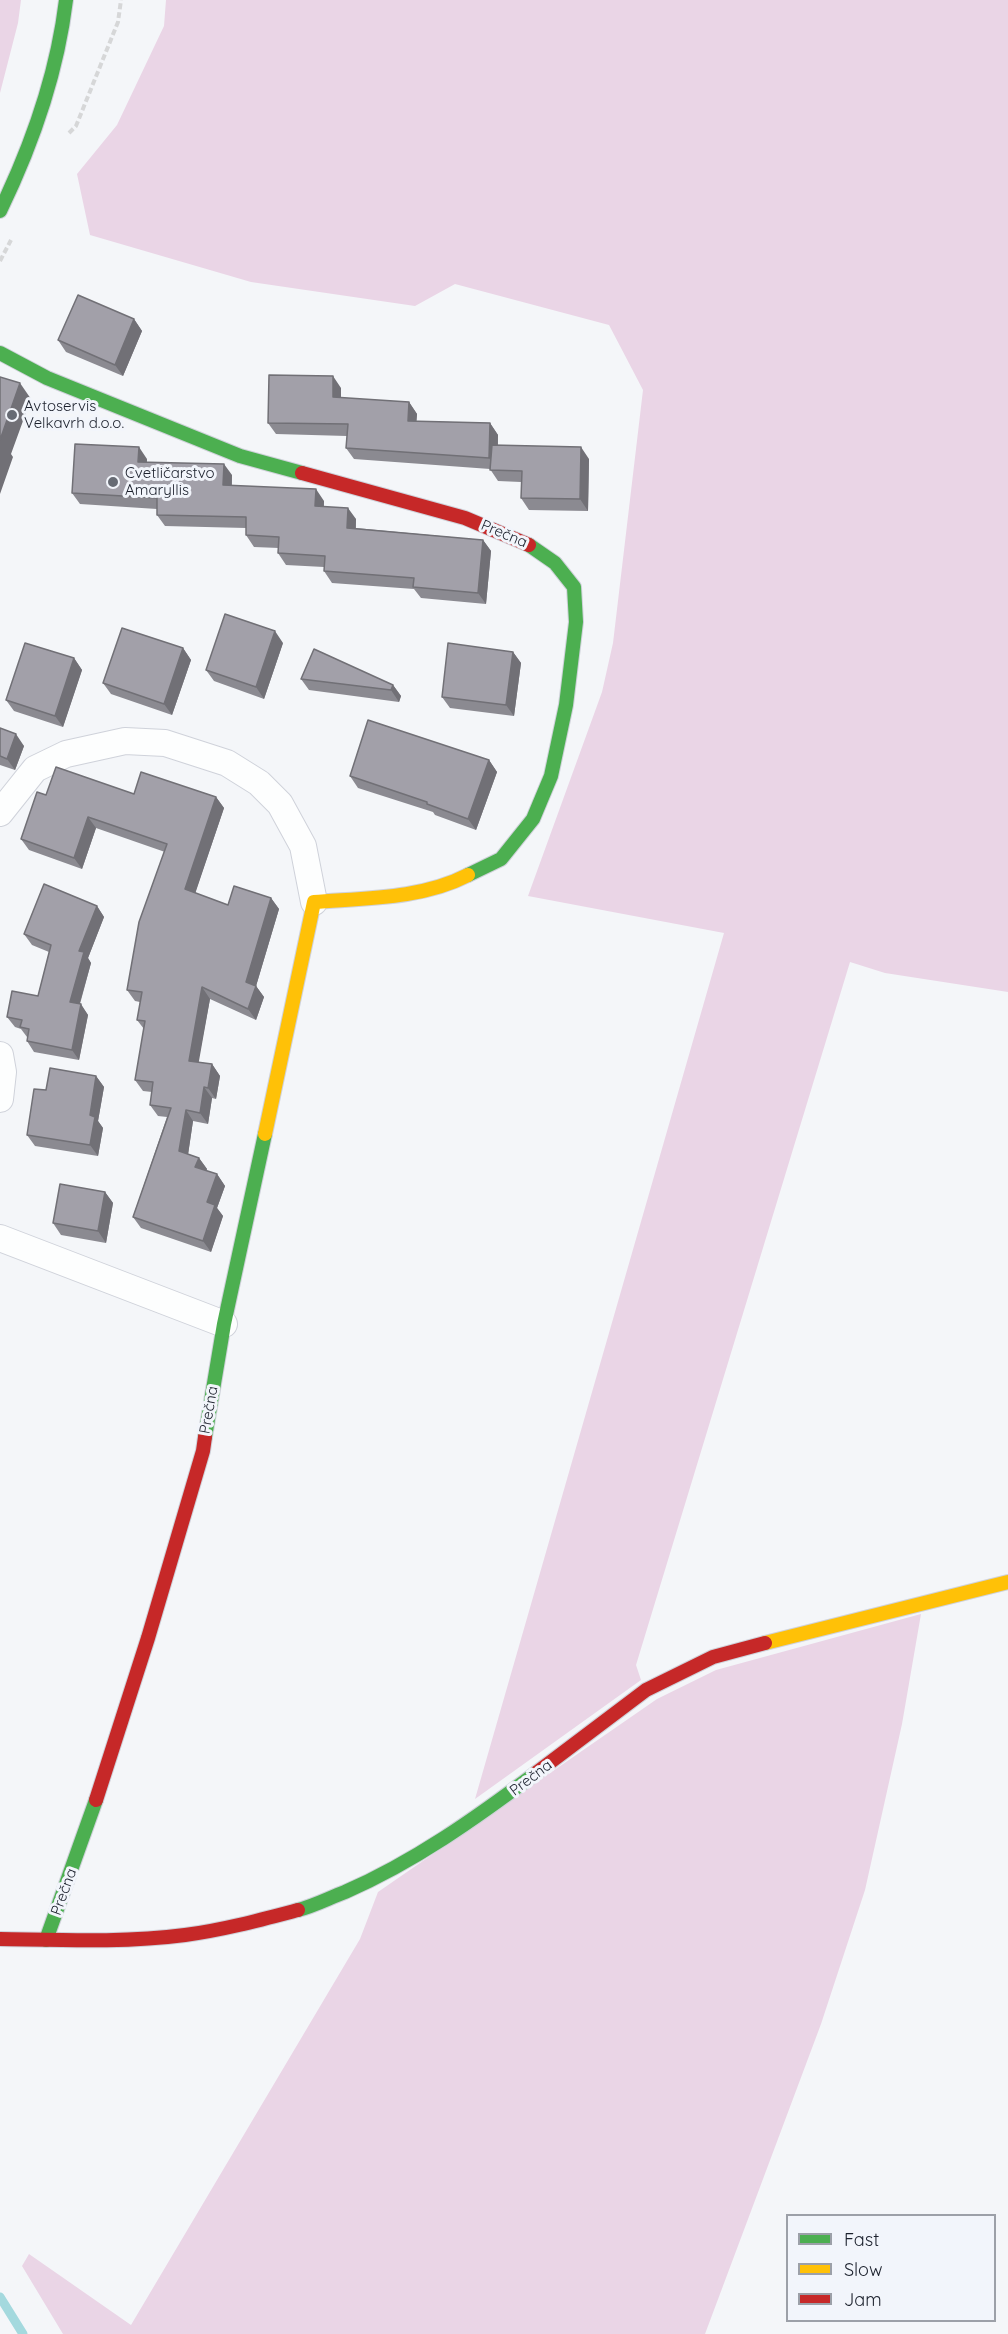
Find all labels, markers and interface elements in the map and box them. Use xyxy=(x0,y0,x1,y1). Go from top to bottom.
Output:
place label: Avtoservis Velkavrh d.o.o. xyxy=(24,397,124,432)
marker: Avtoservis Velkavrh d.o.o. xyxy=(5,408,19,422)
place label: Cvetličarstvo Amaryllis xyxy=(125,464,215,499)
marker: Cvetličarstvo Amaryllis xyxy=(106,475,120,489)
street label: Prečna xyxy=(478,516,530,552)
street label: Prečna xyxy=(196,1385,222,1435)
street label: Prečna xyxy=(506,1756,556,1800)
street label: Prečna xyxy=(47,1866,81,1918)
legend xyxy=(786,2214,996,2322)
text: Fast xyxy=(844,2228,879,2251)
text: Slow xyxy=(844,2258,882,2281)
text: Jam xyxy=(844,2288,882,2311)

